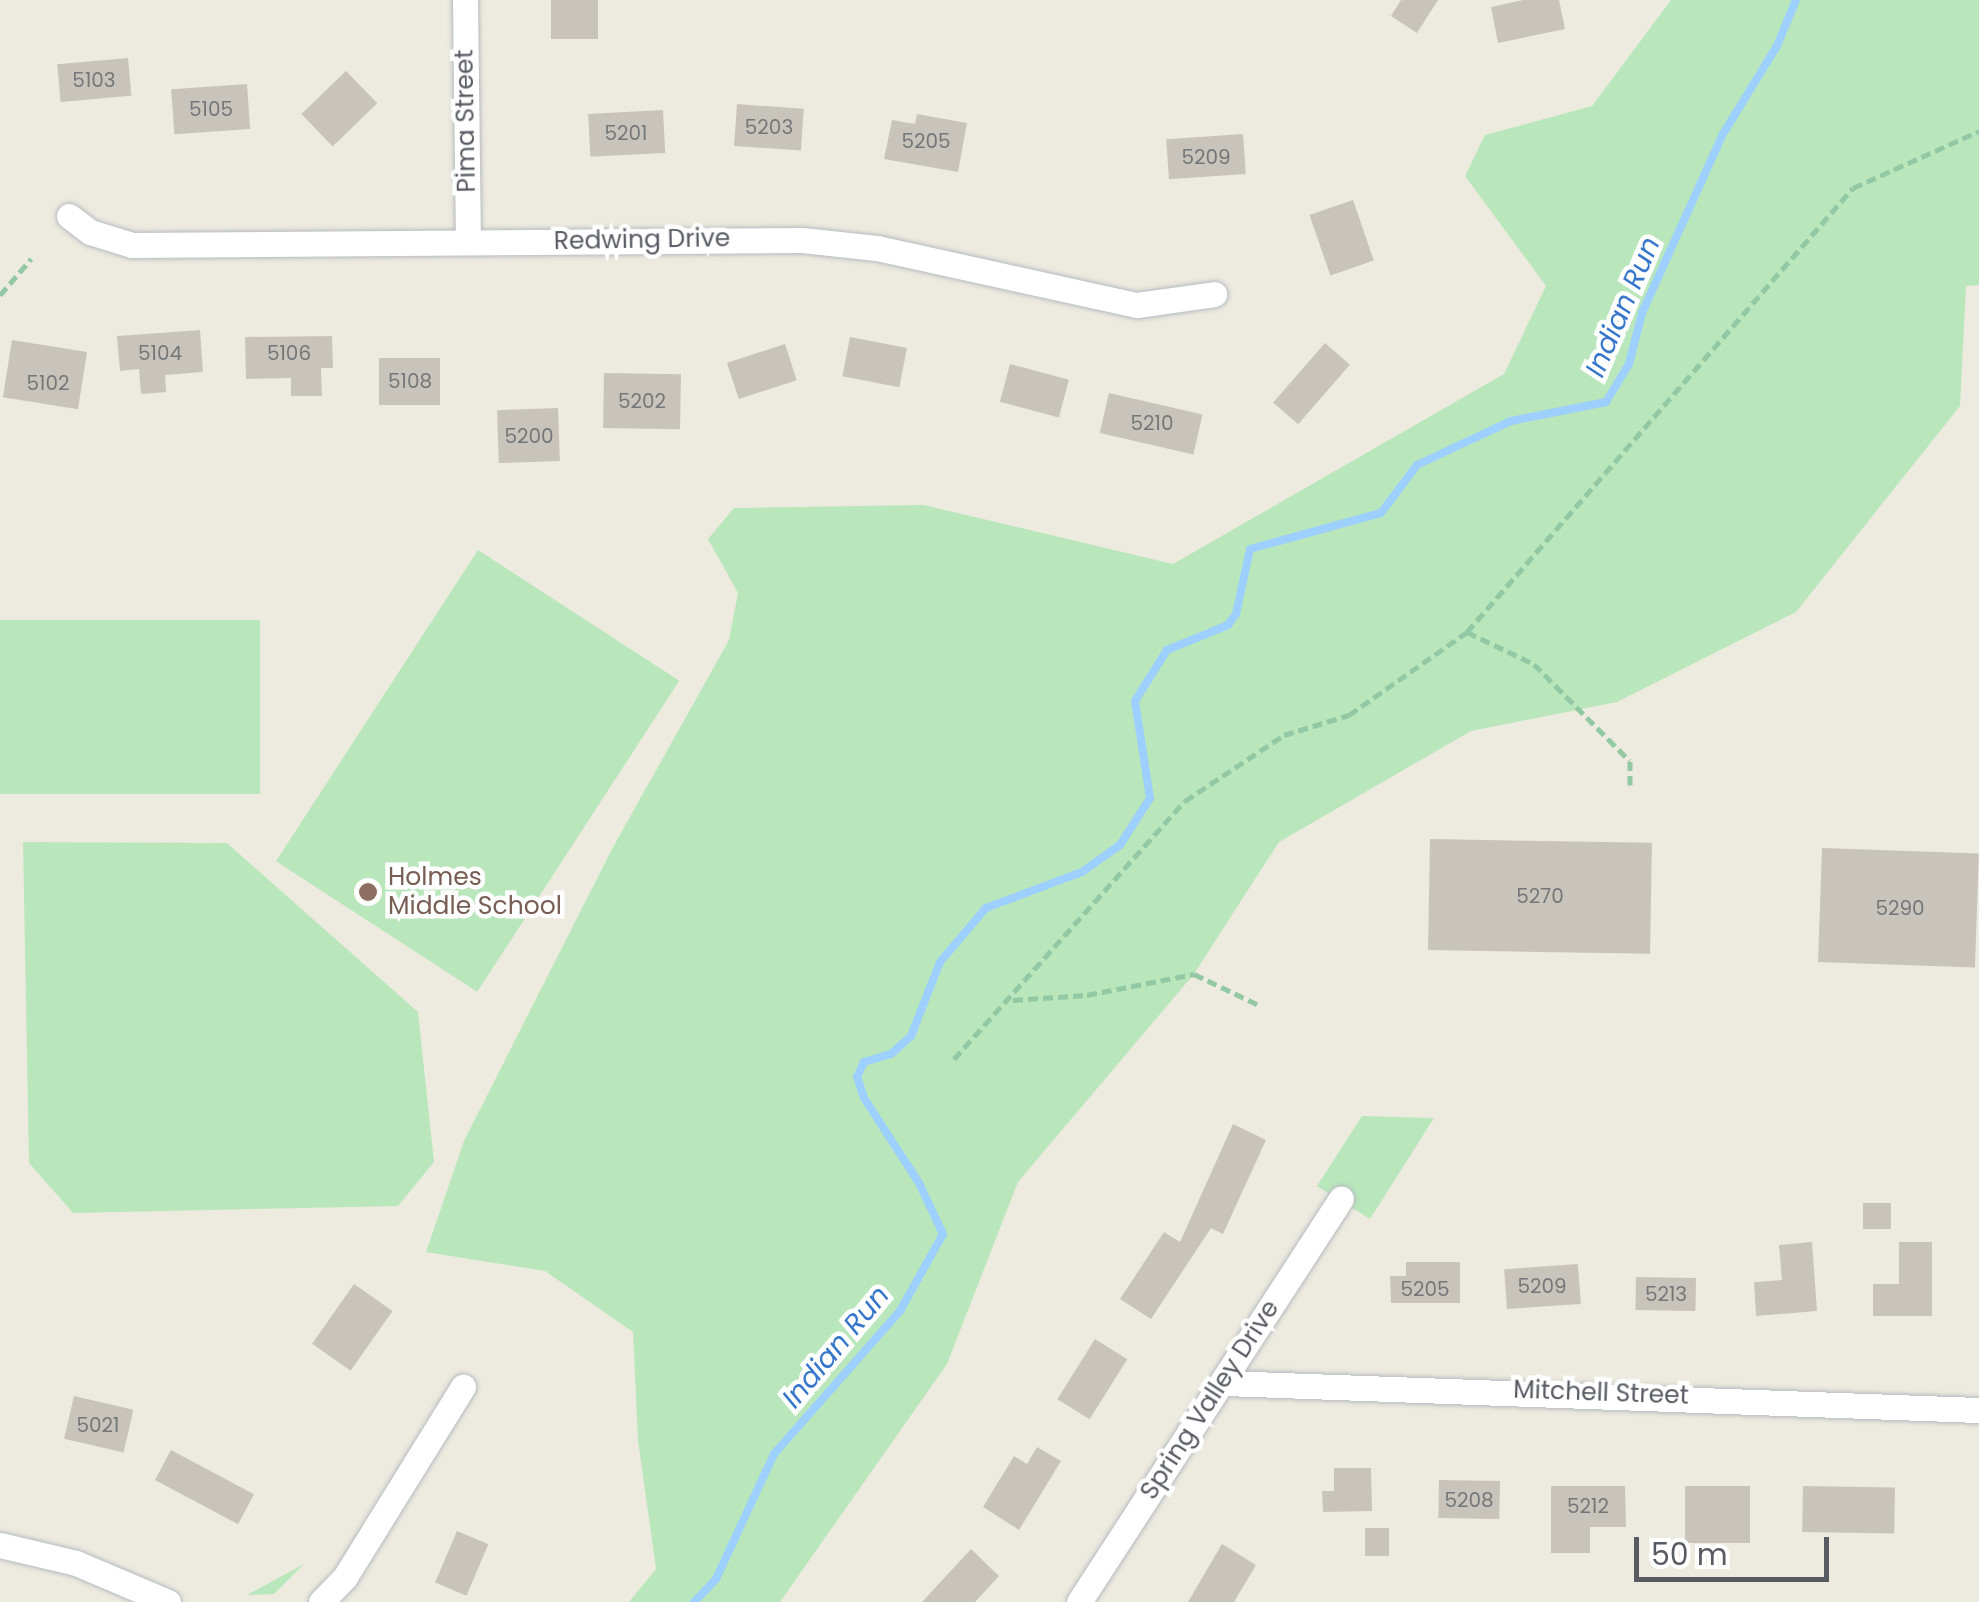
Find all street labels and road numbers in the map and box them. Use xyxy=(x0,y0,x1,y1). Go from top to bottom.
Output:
street label: Pima Street xyxy=(450,49,482,193)
street label: Redwing Drive xyxy=(554,223,730,257)
street label: Spring Valley Drive xyxy=(1134,1295,1286,1505)
street label: Mitchell Street xyxy=(1513,1375,1689,1411)

